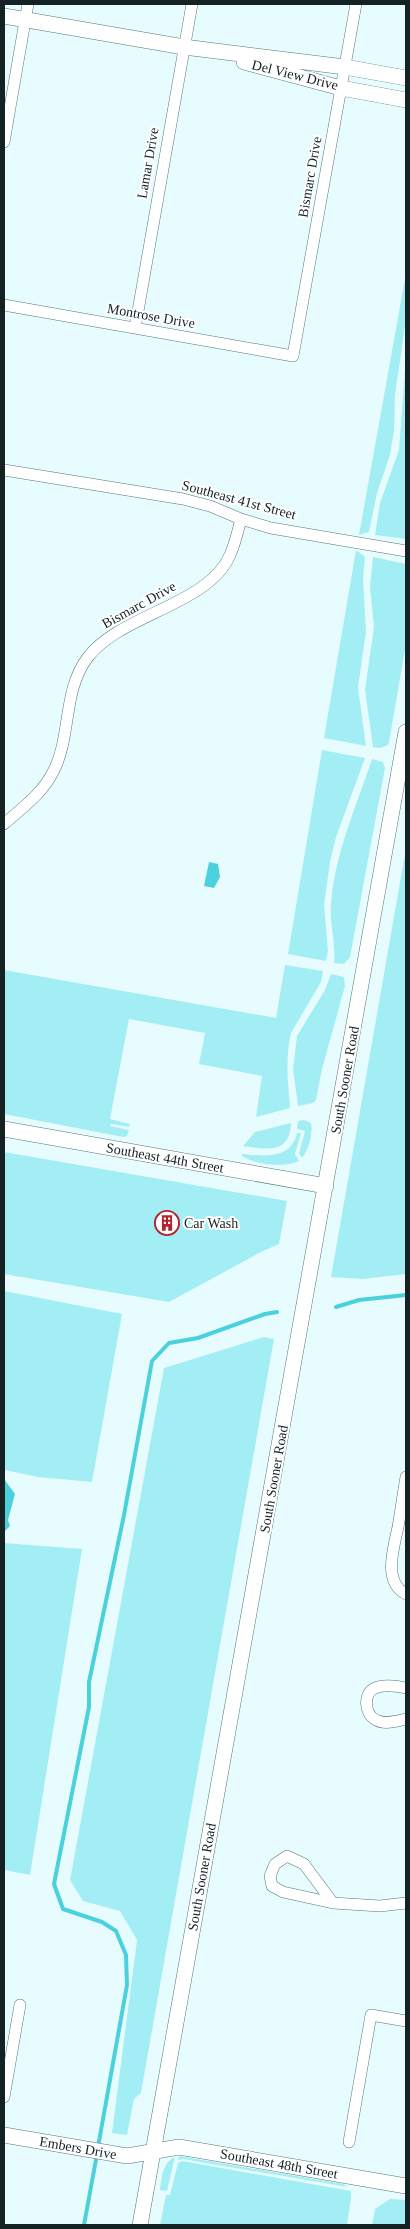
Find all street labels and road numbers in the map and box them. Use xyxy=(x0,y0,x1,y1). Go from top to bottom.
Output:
street label: Del View Drive xyxy=(250,57,340,93)
street label: Lamar Drive xyxy=(134,126,162,200)
street label: Bismarc Drive xyxy=(295,135,325,219)
street label: Montrose Drive xyxy=(106,301,196,331)
street label: Southeast 41st Street xyxy=(180,478,298,522)
street label: Bismarc Drive xyxy=(99,579,179,631)
street label: South Sooner Road xyxy=(328,1025,362,1135)
street label: Southeast 44th Street xyxy=(105,1140,225,1176)
street label: South Sooner Road xyxy=(257,1424,291,1534)
street label: South Sooner Road xyxy=(185,1822,219,1932)
street label: Embers Drive xyxy=(38,2134,118,2162)
street label: Southeast 48th Street xyxy=(219,2146,339,2182)

